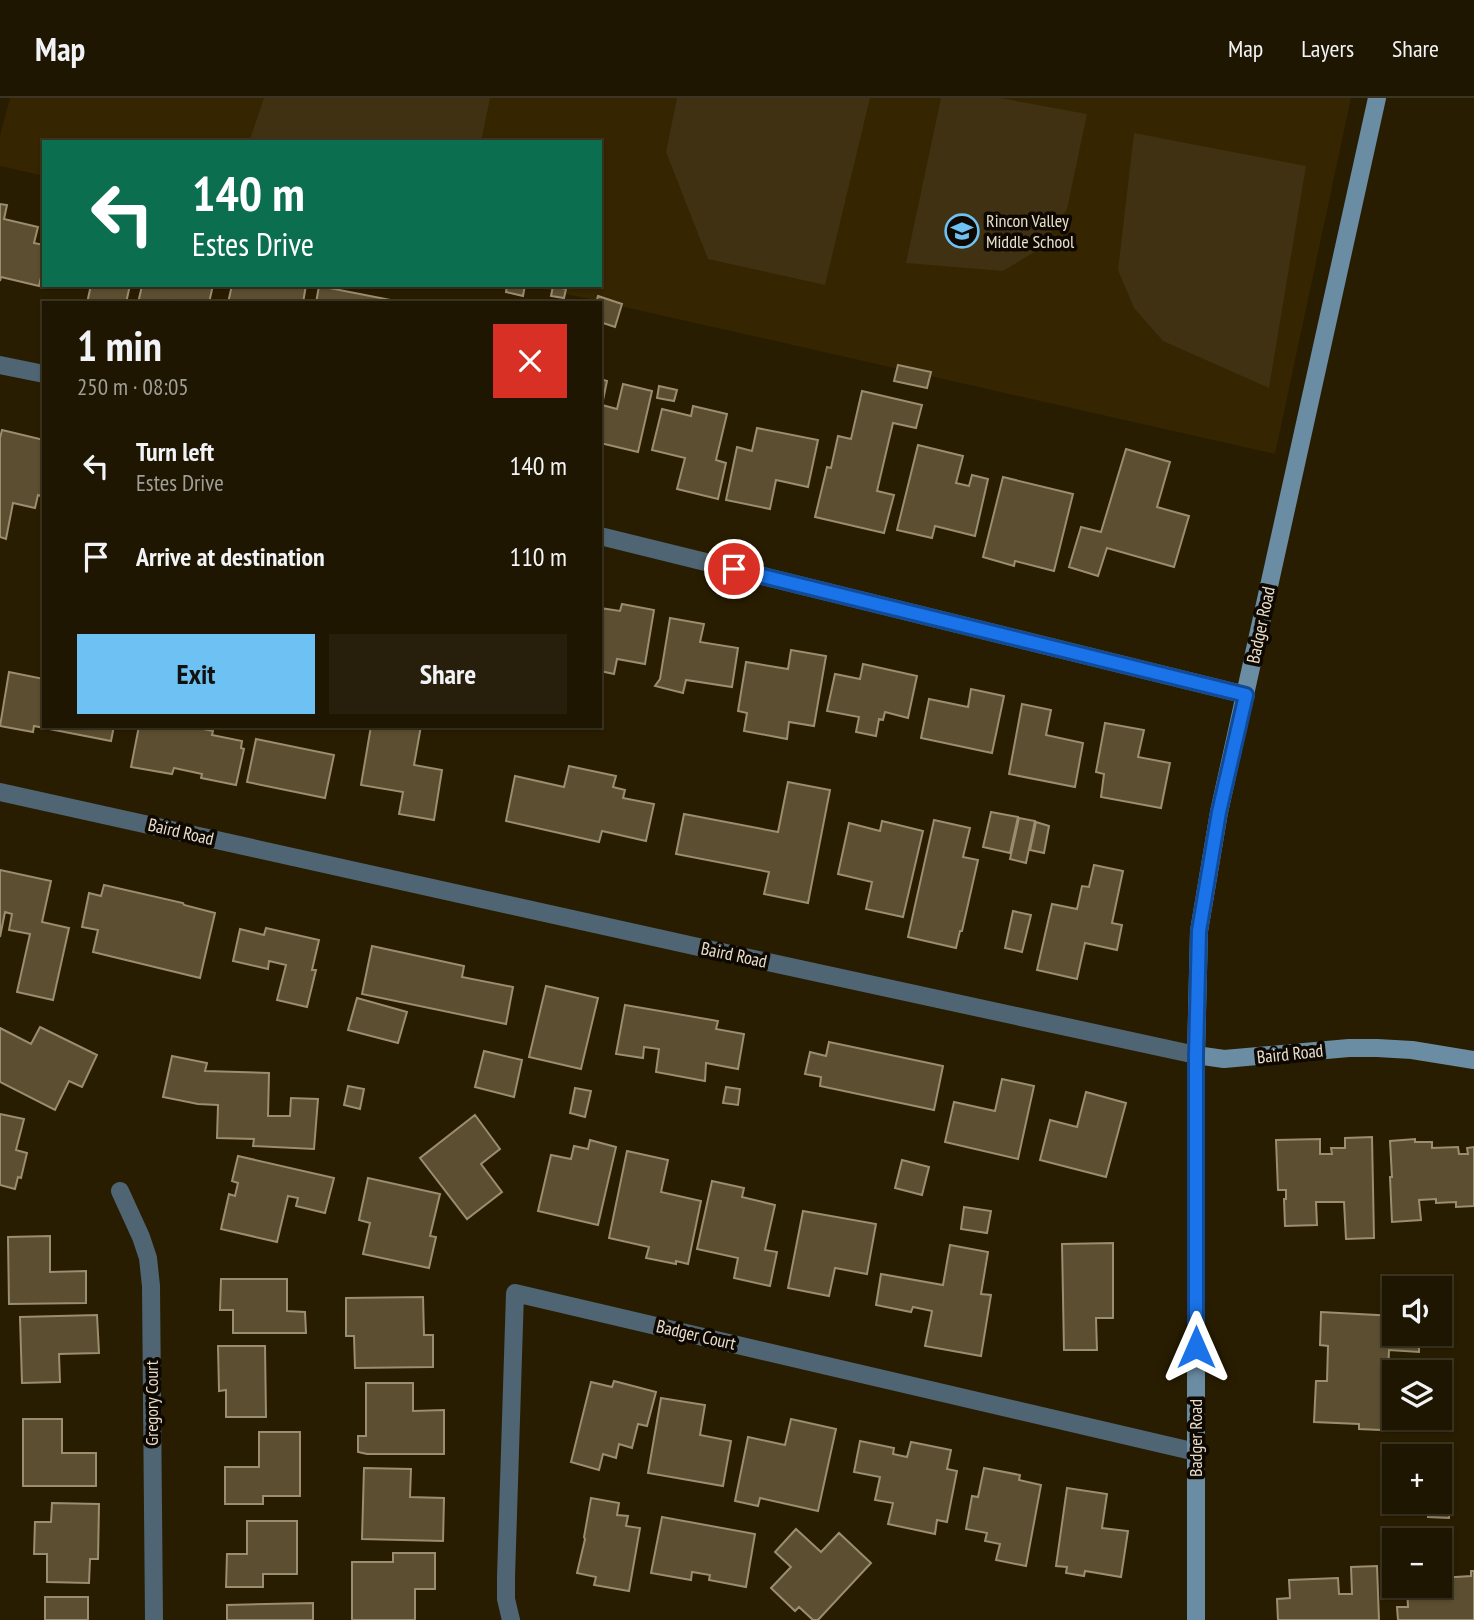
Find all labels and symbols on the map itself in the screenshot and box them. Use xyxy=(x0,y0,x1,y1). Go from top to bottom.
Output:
place label: Rincon Valley Middle School xyxy=(986,209,1075,253)
school or university icon: Rincon Valley Middle School xyxy=(943,212,981,250)
pin xyxy=(704,539,764,599)
street label: Badger Road xyxy=(1241,584,1280,666)
street label: Baird Road xyxy=(146,813,216,850)
street label: Baird Road xyxy=(699,936,769,973)
street label: Baird Road xyxy=(1256,1039,1324,1068)
position arrow xyxy=(1159,1310,1233,1384)
street label: Badger Court xyxy=(654,1314,738,1355)
street label: Gregory Court xyxy=(140,1360,163,1446)
street label: Badger Road xyxy=(1184,1399,1207,1477)

